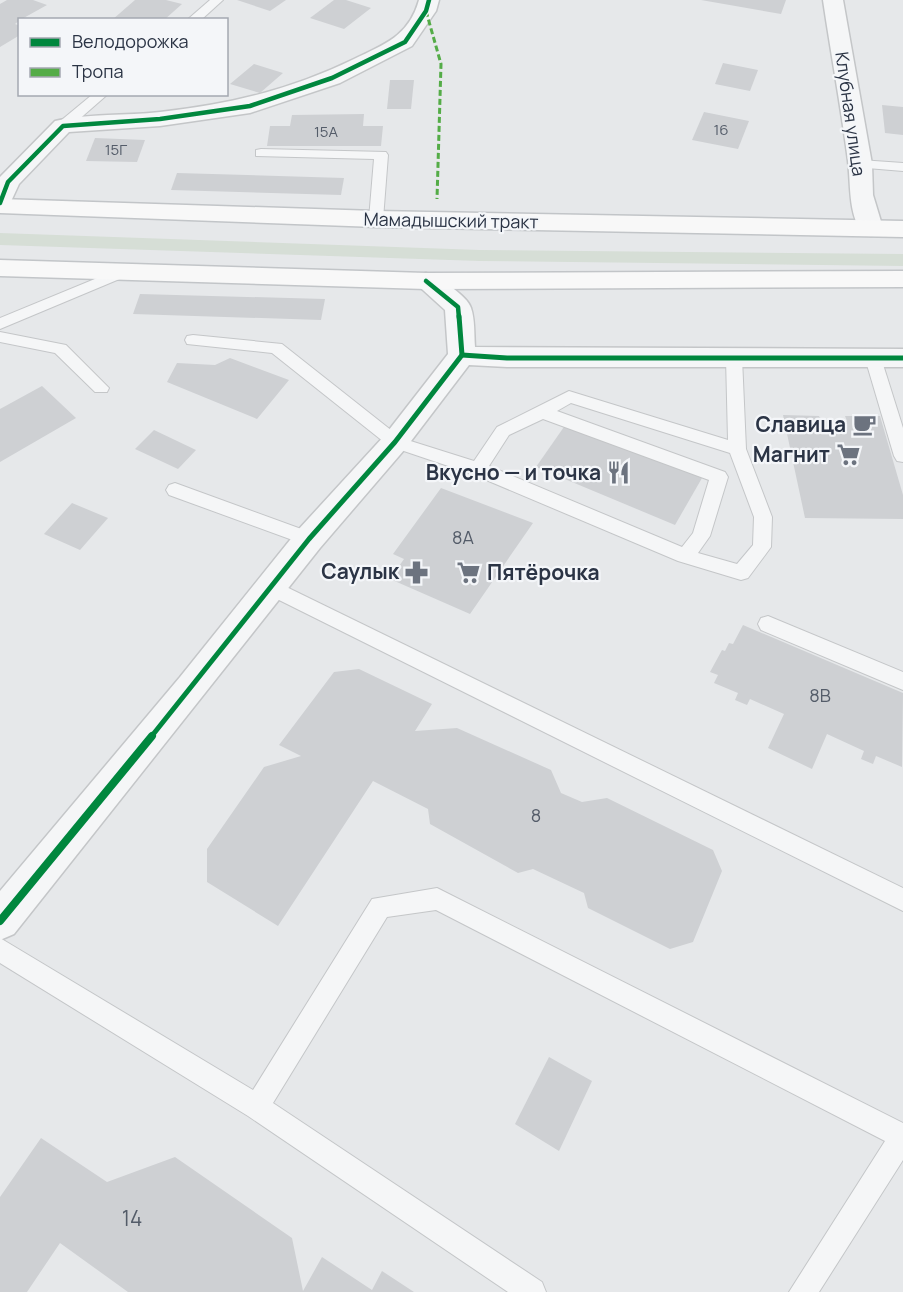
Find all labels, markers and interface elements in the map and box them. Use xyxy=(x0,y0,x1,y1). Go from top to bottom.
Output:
legend xyxy=(18,18,228,96)
text: Велодорожка xyxy=(72,29,189,53)
street label: Клубная улица xyxy=(830,50,872,178)
text: Тропа xyxy=(72,59,123,83)
house number: 16 xyxy=(713,119,729,140)
house number: 15А xyxy=(314,121,339,142)
house number: 15Г xyxy=(105,139,127,160)
street label: Мамадышский тракт xyxy=(363,206,539,234)
place label: Славица xyxy=(755,410,846,438)
cafe icon: Славица xyxy=(851,412,877,438)
place label: Магнит xyxy=(753,440,830,468)
supermarket icon: Магнит xyxy=(835,442,861,468)
place label: Вкусно — и точка xyxy=(426,458,601,486)
restaurant icon: Вкусно — и точка xyxy=(606,460,632,486)
house number: 8А xyxy=(452,525,475,549)
place label: Саулык xyxy=(321,557,400,585)
place label: Пятёрочка xyxy=(487,558,600,586)
pharmacy icon: Саулык xyxy=(404,559,430,585)
supermarket icon: Пятёрочка xyxy=(456,560,482,586)
house number: 8В xyxy=(809,683,831,707)
house number: 8 xyxy=(531,803,541,827)
house number: 14 xyxy=(122,1204,142,1232)

